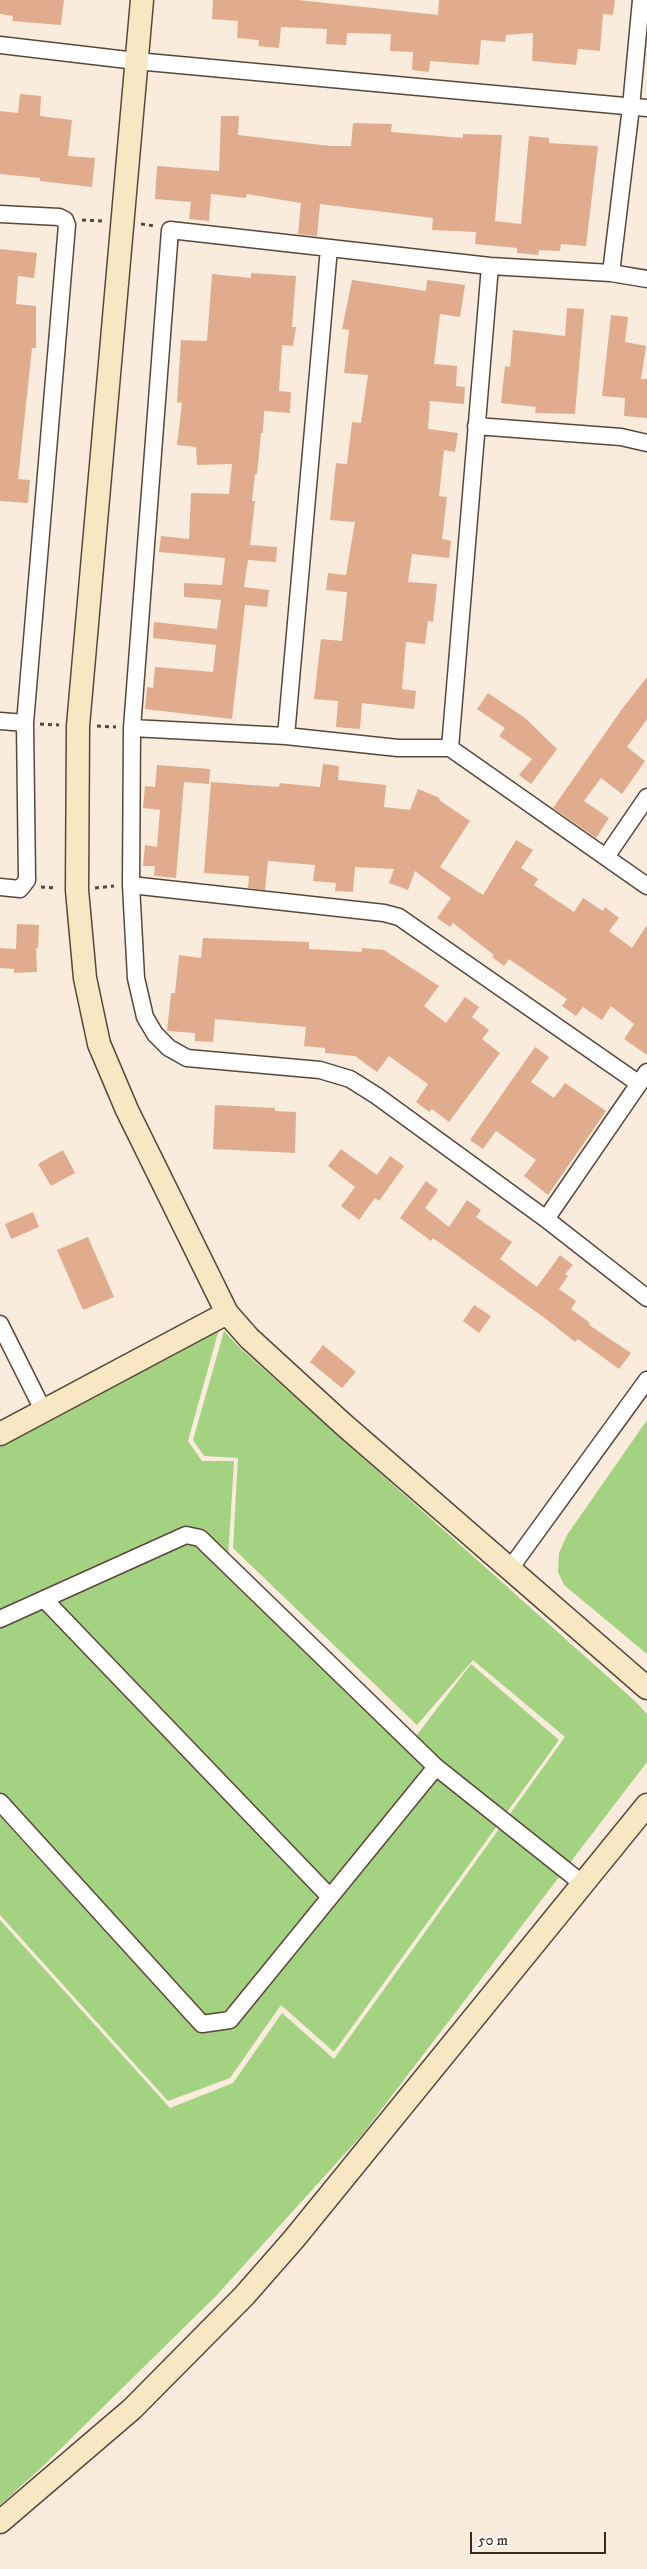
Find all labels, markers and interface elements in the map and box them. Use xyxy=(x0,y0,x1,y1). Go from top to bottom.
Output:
scale bar xyxy=(472,2522,608,2554)
text: 50 m xyxy=(478,2531,508,2550)

